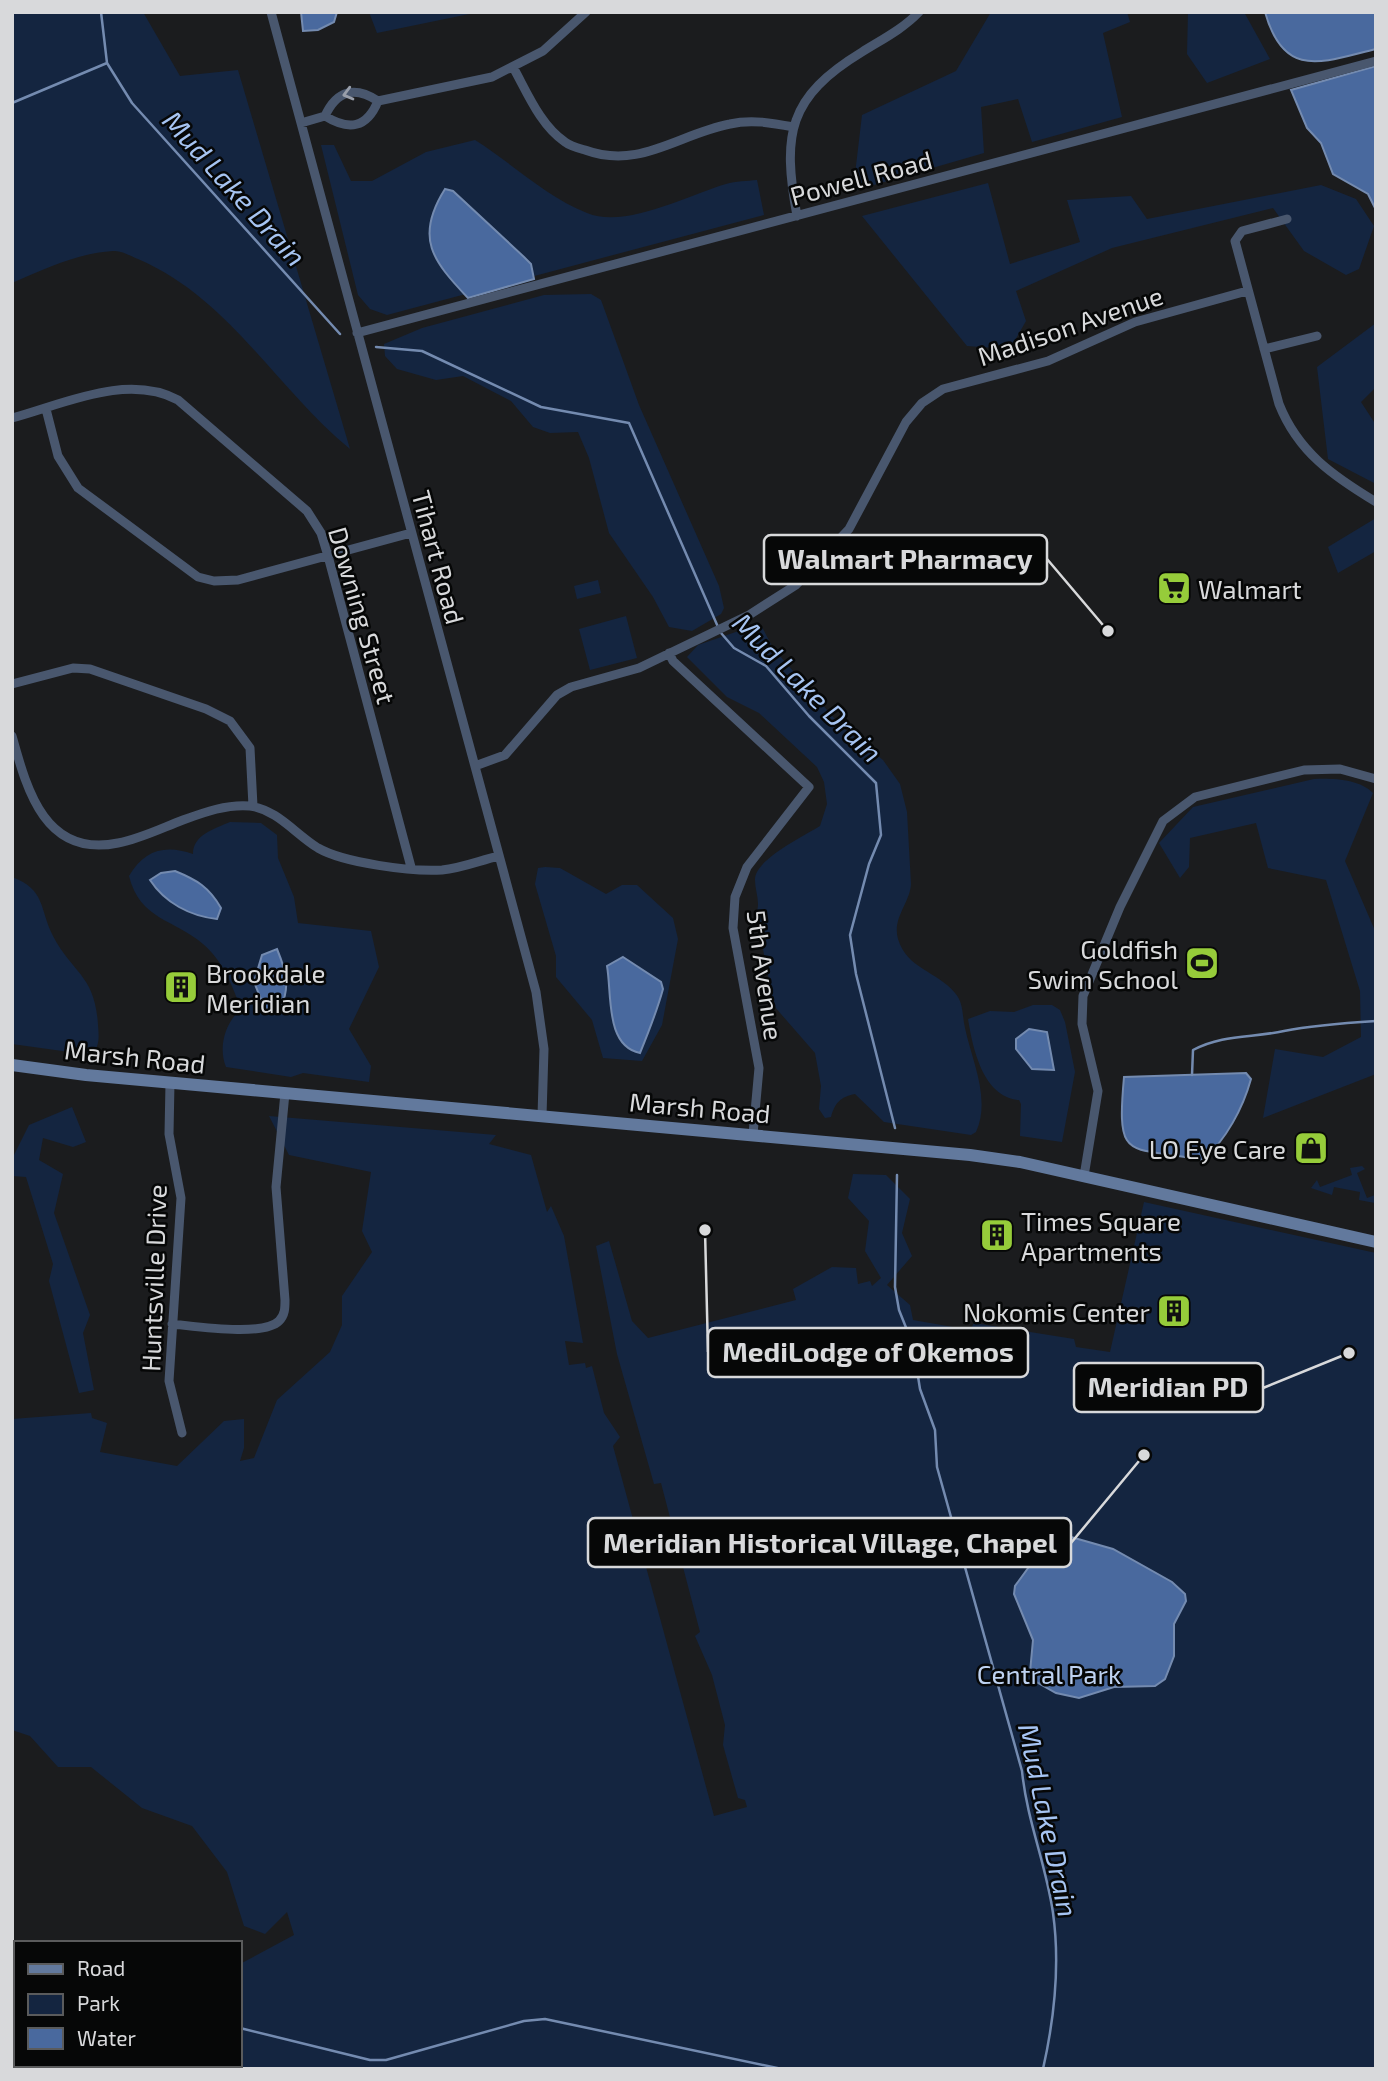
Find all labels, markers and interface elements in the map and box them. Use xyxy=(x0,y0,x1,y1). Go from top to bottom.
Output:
one-way arrow xyxy=(342,86,354,100)
water label: Mud Lake Drain xyxy=(156,103,314,273)
street label: Powell Road xyxy=(787,143,935,211)
street label: Madison Avenue xyxy=(973,279,1167,371)
street label: Tihart Road xyxy=(406,487,472,627)
street label: Downing Street xyxy=(323,523,403,707)
callout: Walmart Pharmacy xyxy=(764,535,1047,584)
text: Walmart Pharmacy xyxy=(777,541,1033,575)
supermarket icon: Walmart xyxy=(1155,569,1193,607)
place label: Walmart xyxy=(1198,573,1302,604)
water label: Mud Lake Drain xyxy=(726,605,890,769)
street label: 5th Avenue xyxy=(742,908,790,1042)
place label: Goldfish Swim School xyxy=(1027,933,1178,994)
sports icon: Goldfish Swim School xyxy=(1183,944,1221,982)
place label: Brookdale Meridian xyxy=(206,957,326,1018)
building icon: Brookdale Meridian xyxy=(162,968,200,1006)
street label: Marsh Road xyxy=(63,1033,207,1079)
street label: Marsh Road xyxy=(628,1085,772,1129)
shop icon: LO Eye Care xyxy=(1292,1129,1330,1167)
place label: LO Eye Care xyxy=(1149,1133,1286,1164)
street label: Huntsville Drive xyxy=(134,1184,172,1372)
place label: Times Square Apartments xyxy=(1021,1205,1181,1266)
building icon: Times Square Apartments xyxy=(978,1216,1016,1254)
building icon: Nokomis Center xyxy=(1155,1292,1193,1330)
place label: Nokomis Center xyxy=(963,1296,1150,1327)
callout: MediLodge of Okemos xyxy=(708,1328,1028,1377)
text: MediLodge of Okemos xyxy=(722,1334,1014,1368)
callout: Meridian PD xyxy=(1074,1363,1263,1412)
text: Meridian PD xyxy=(1088,1369,1248,1403)
callout: Meridian Historical Village, Chapel xyxy=(588,1518,1071,1567)
text: Meridian Historical Village, Chapel xyxy=(603,1525,1058,1559)
park label: Central Park xyxy=(977,1658,1121,1689)
water label: Mud Lake Drain xyxy=(1012,1720,1086,1920)
legend xyxy=(14,1941,242,2067)
text: Road xyxy=(77,1955,125,1980)
text: Park xyxy=(77,1990,120,2015)
text: Water xyxy=(77,2025,136,2050)

